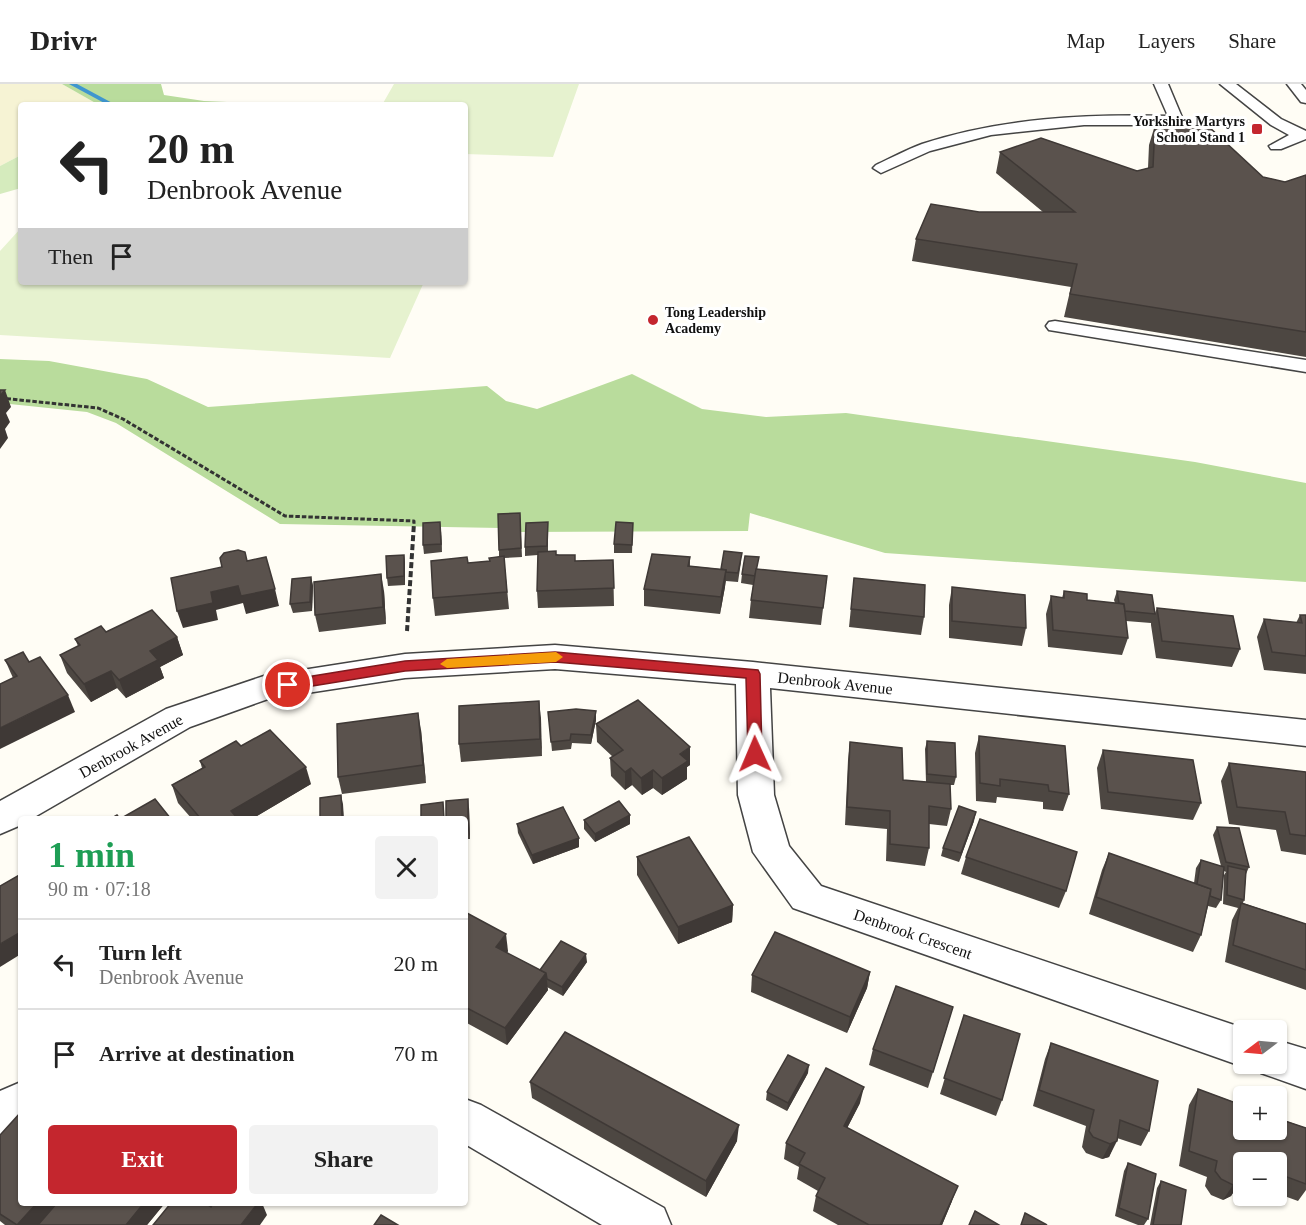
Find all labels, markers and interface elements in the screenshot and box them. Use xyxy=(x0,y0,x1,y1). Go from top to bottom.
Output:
text: Drivr xyxy=(30,25,97,56)
text: Map xyxy=(1067,29,1105,53)
text: Layers xyxy=(1138,29,1195,53)
text: Share xyxy=(1228,29,1276,53)
place label: Yorkshire Martyrs School Stand 1 xyxy=(1133,114,1246,145)
marker: Yorkshire Martyrs School Stand 1 xyxy=(1250,122,1264,136)
icon: left xyxy=(48,126,126,204)
text: 20 m xyxy=(147,126,235,172)
text: Denbrook Avenue xyxy=(147,175,342,205)
icon: arrive xyxy=(105,240,138,273)
text: Then xyxy=(48,244,93,269)
place label: Tong Leadership Academy xyxy=(665,305,766,336)
marker: Tong Leadership Academy xyxy=(646,313,660,327)
pin xyxy=(262,659,313,710)
icon: arrive xyxy=(271,668,304,701)
street label: Denbrook Avenue xyxy=(777,669,893,697)
street label: Denbrook Avenue xyxy=(76,711,186,781)
position arrow xyxy=(723,722,787,786)
text: 1 min xyxy=(48,835,135,875)
button: close xyxy=(375,836,438,899)
text: 90 m · 07:18 xyxy=(48,878,151,900)
street label: Denbrook Crescent xyxy=(852,906,975,962)
text: Turn left xyxy=(99,940,182,965)
icon: left xyxy=(48,948,81,981)
text: 20 m xyxy=(393,951,438,976)
text: Denbrook Avenue xyxy=(99,966,244,988)
north arrow xyxy=(1233,1020,1287,1074)
map controls xyxy=(1233,1020,1287,1206)
icon: arrive xyxy=(48,1038,81,1071)
text: Arrive at destination xyxy=(99,1041,295,1066)
text: 70 m xyxy=(393,1041,438,1066)
button: + xyxy=(1233,1086,1287,1140)
button: Exit xyxy=(48,1125,237,1194)
button: Share xyxy=(249,1125,438,1194)
button: − xyxy=(1233,1152,1287,1206)

